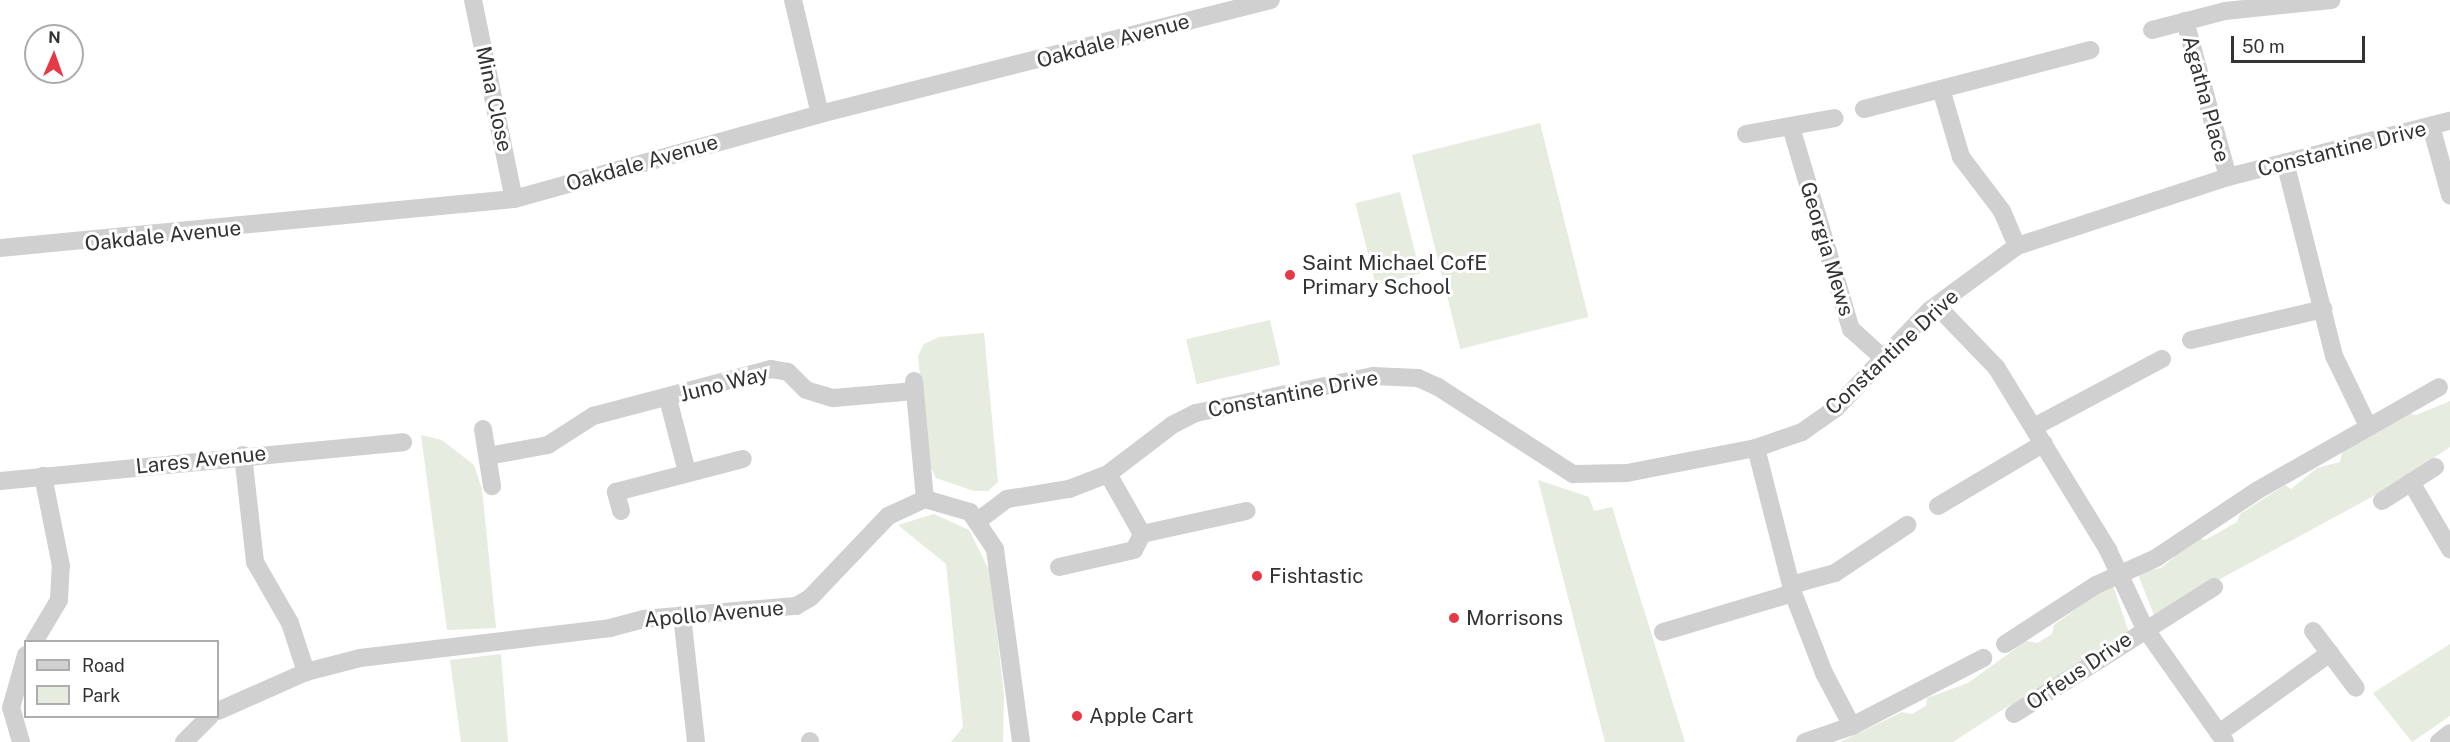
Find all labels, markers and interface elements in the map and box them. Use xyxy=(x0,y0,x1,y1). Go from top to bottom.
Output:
street label: Oakdale Avenue xyxy=(1034,8,1192,74)
north arrow xyxy=(24,24,84,84)
scale bar xyxy=(2234,24,2368,62)
text: N xyxy=(48,28,61,47)
street label: Agatha Place xyxy=(2177,33,2235,165)
text: 50 m xyxy=(2242,36,2285,57)
street label: Mina Close xyxy=(471,44,517,154)
street label: Constantine Drive xyxy=(2255,116,2429,182)
street label: Oakdale Avenue xyxy=(563,129,721,197)
street label: Georgia Mews xyxy=(1795,179,1859,319)
street label: Oakdale Avenue xyxy=(84,215,242,257)
place label: Saint Michael CofE Primary School xyxy=(1302,250,1487,300)
marker: Saint Michael CofE Primary School xyxy=(1283,268,1297,282)
street label: Constantine Drive xyxy=(1820,284,1964,420)
street label: Juno Way xyxy=(677,361,771,407)
street label: Constantine Drive xyxy=(1206,365,1380,423)
street label: Lares Avenue xyxy=(134,441,268,479)
place label: Fishtastic xyxy=(1269,563,1364,589)
marker: Fishtastic xyxy=(1250,569,1264,583)
street label: Apollo Avenue xyxy=(643,595,785,633)
place label: Morrisons xyxy=(1466,605,1563,631)
marker: Morrisons xyxy=(1447,611,1461,625)
street label: Orfeus Drive xyxy=(2021,626,2137,716)
legend xyxy=(24,640,219,718)
text: Road xyxy=(82,655,125,676)
text: Park xyxy=(82,685,120,706)
place label: Apple Cart xyxy=(1089,703,1194,729)
marker: Apple Cart xyxy=(1070,709,1084,723)

